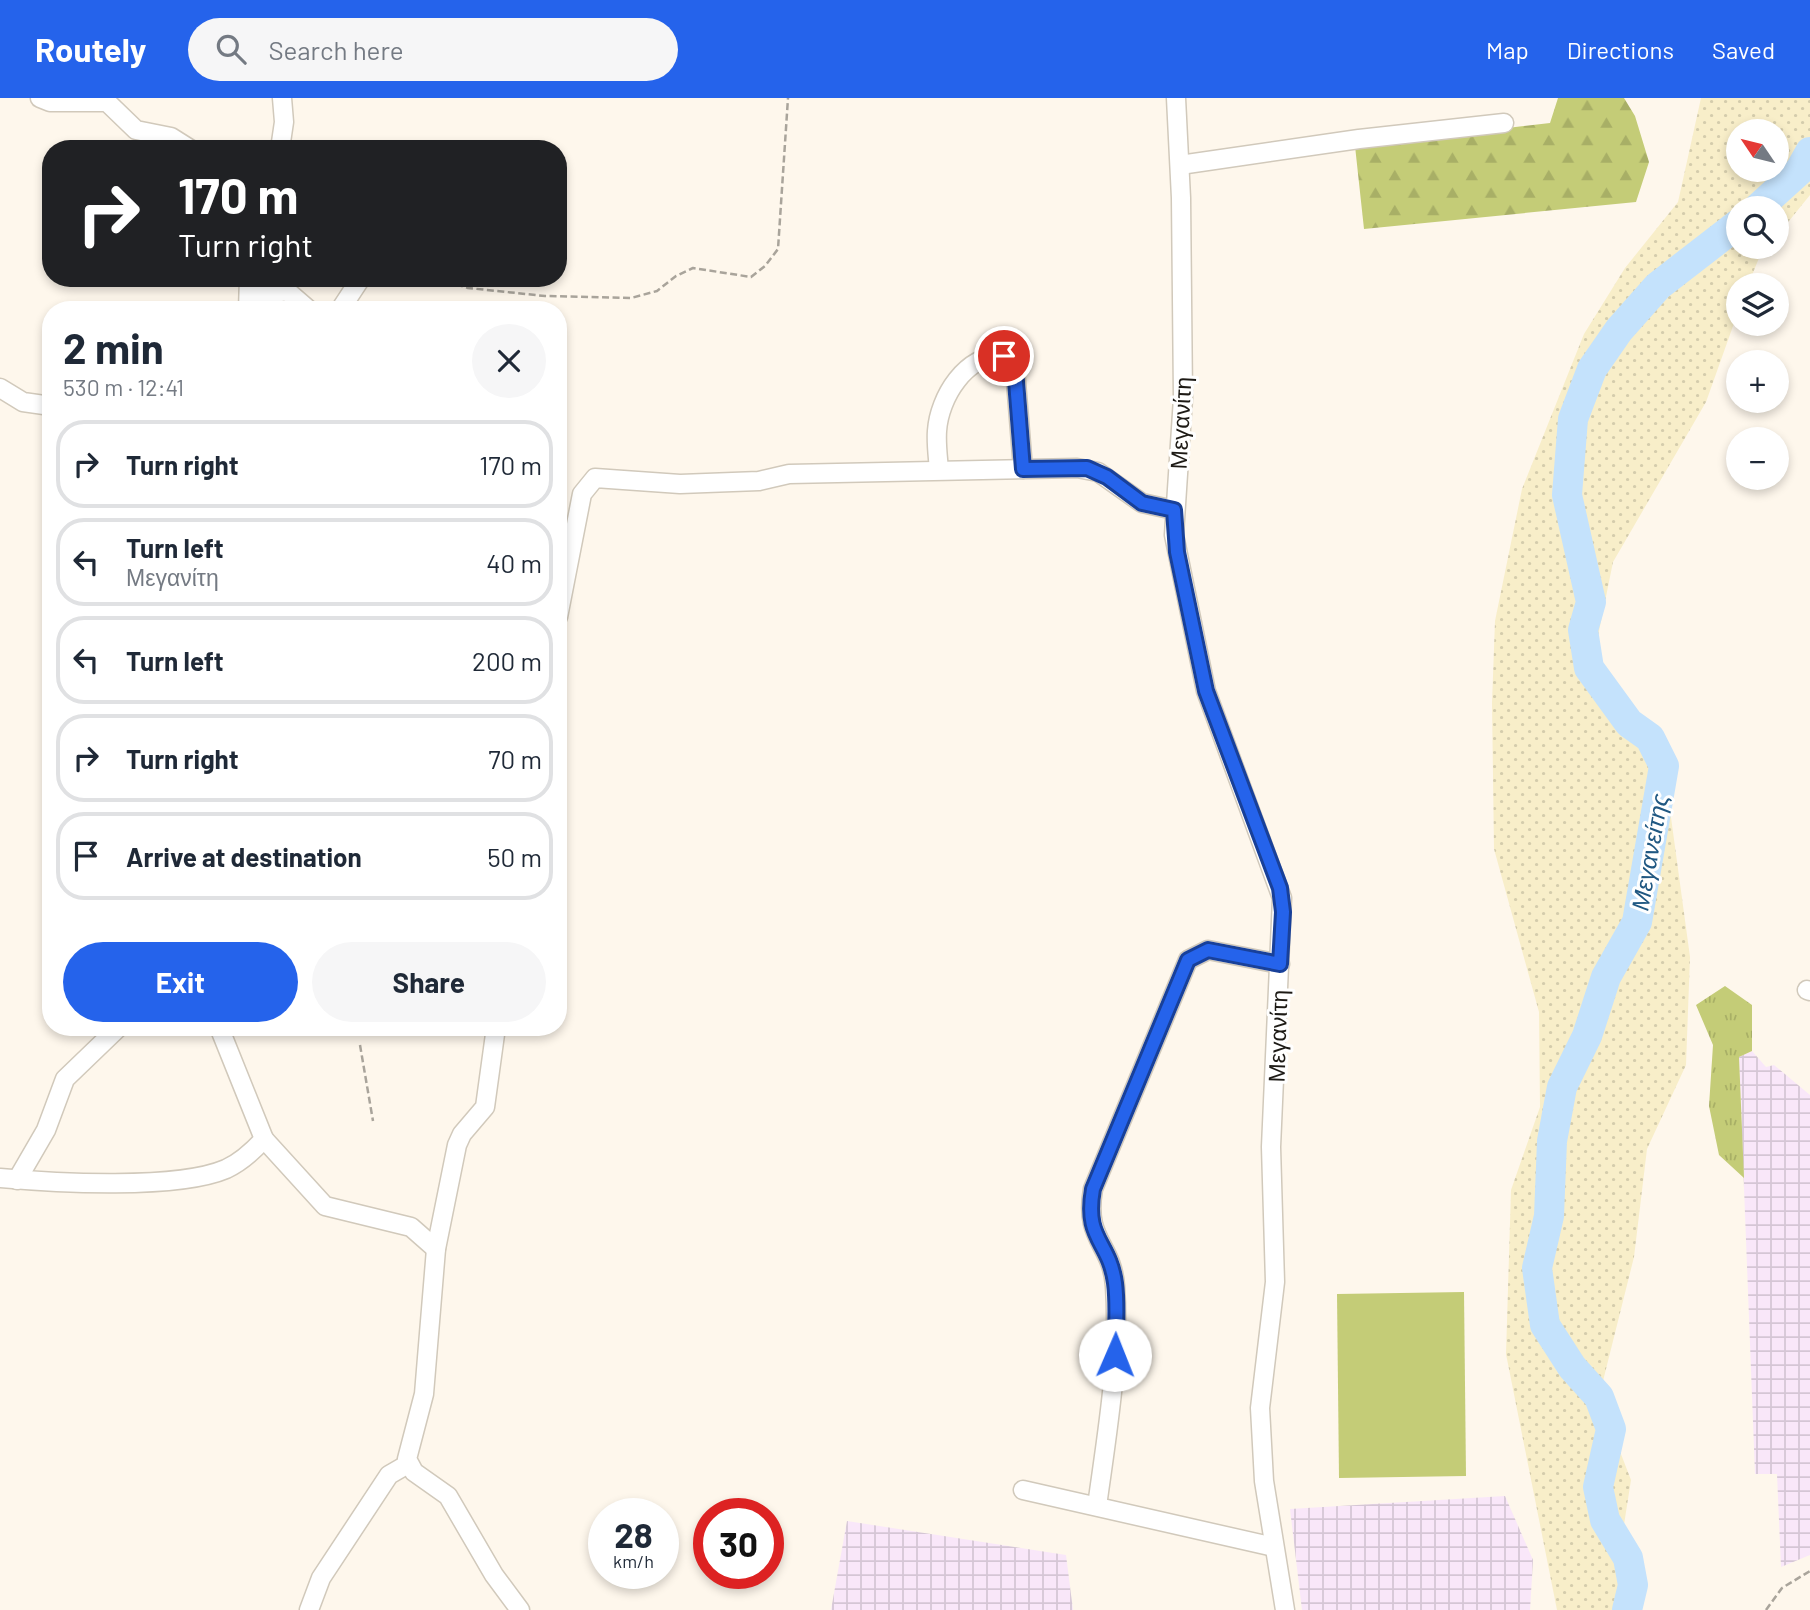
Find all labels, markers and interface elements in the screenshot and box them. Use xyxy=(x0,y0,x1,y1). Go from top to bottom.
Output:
search box xyxy=(188,18,678,81)
text: Routely xyxy=(35,29,146,69)
icon: search xyxy=(212,30,250,68)
text: Search here xyxy=(268,34,404,65)
text: Map xyxy=(1486,35,1529,64)
text: Directions xyxy=(1567,35,1674,64)
text: Saved xyxy=(1712,35,1775,64)
north arrow xyxy=(1726,119,1788,182)
map controls xyxy=(1726,119,1789,490)
text: 170 m xyxy=(178,165,298,224)
icon: right xyxy=(63,168,154,259)
button: search xyxy=(1726,196,1789,259)
text: Turn right xyxy=(178,225,313,263)
button: layers xyxy=(1726,273,1789,336)
text: 2 min xyxy=(63,322,164,372)
button: close xyxy=(472,324,546,398)
pin xyxy=(974,326,1034,386)
icon: arrive xyxy=(985,337,1023,375)
button: + xyxy=(1726,350,1789,413)
text: 530 m · 12:41 xyxy=(63,373,184,401)
street label: Μεγανίτη xyxy=(1164,376,1196,470)
button: − xyxy=(1726,427,1789,490)
icon: right xyxy=(67,445,105,483)
text: Turn right xyxy=(126,449,239,480)
text: 170 m xyxy=(479,449,542,480)
text: Turn left xyxy=(126,532,224,563)
icon: left xyxy=(67,543,105,581)
text: 40 m xyxy=(486,547,542,578)
text: Μεγανίτη xyxy=(126,563,219,591)
icon: left xyxy=(67,641,105,679)
text: Turn left xyxy=(126,645,224,676)
text: 200 m xyxy=(472,645,542,676)
icon: right xyxy=(67,739,105,777)
text: Turn right xyxy=(126,743,239,774)
text: 70 m xyxy=(488,743,542,774)
water label: Μεγανείτης xyxy=(1624,791,1674,913)
icon: arrive xyxy=(67,837,105,875)
text: Arrive at destination xyxy=(126,841,362,872)
text: 50 m xyxy=(487,841,542,872)
button: Exit xyxy=(63,942,298,1022)
button: Share xyxy=(312,942,546,1022)
street label: Μεγανίτη xyxy=(1261,989,1293,1083)
position arrow xyxy=(1078,1318,1152,1392)
speed limit sign: 30 xyxy=(693,1498,784,1589)
text: 28 xyxy=(614,1513,653,1555)
text: km/h xyxy=(613,1550,654,1572)

